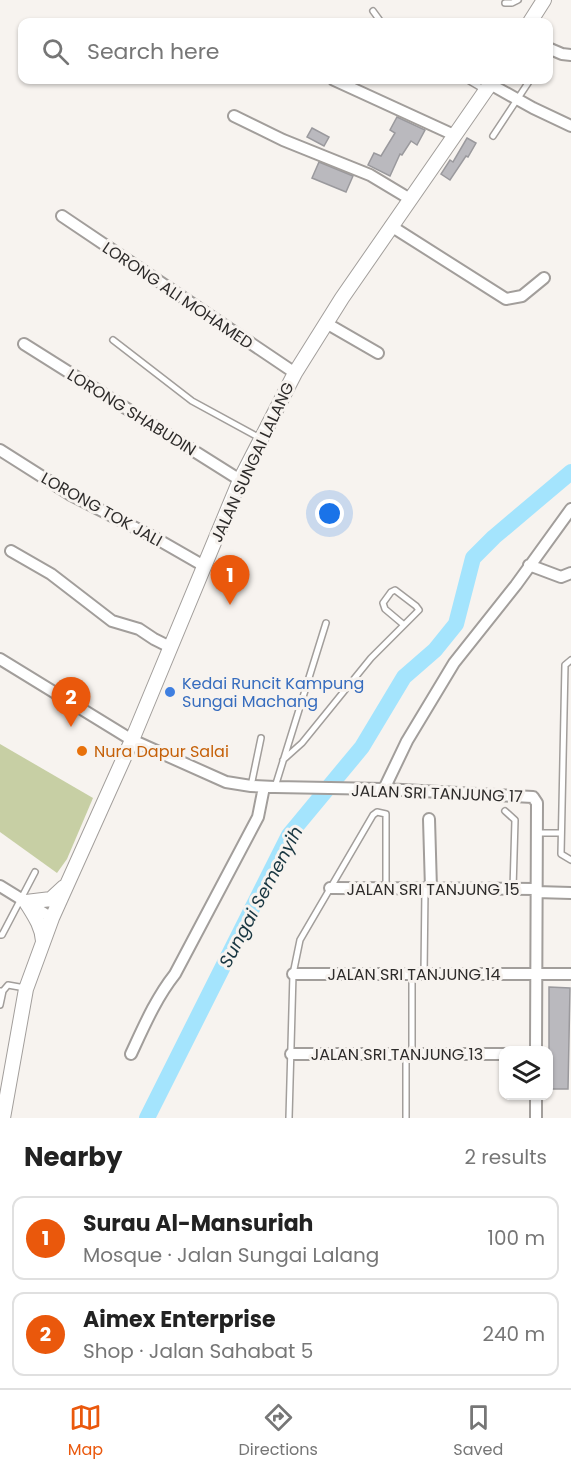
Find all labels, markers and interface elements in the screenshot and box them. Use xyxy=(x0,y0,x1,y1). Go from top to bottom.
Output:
search box xyxy=(18,18,553,84)
icon: search xyxy=(39,35,72,68)
text: Search here xyxy=(87,36,220,67)
street label: LORONG ALI MOHAMED xyxy=(98,236,258,354)
street label: LORONG SHABUDIN xyxy=(63,363,201,461)
street label: JALAN SUNGAI LALANG xyxy=(205,378,300,546)
street label: LORONG TOK JALI xyxy=(37,467,166,552)
your location xyxy=(315,499,344,528)
pin: 1 xyxy=(210,556,250,605)
place label: Kedai Runcit Kampung Sungai Machang xyxy=(182,672,364,713)
pin: 2 xyxy=(52,678,90,727)
marker: Kedai Runcit Kampung Sungai Machang xyxy=(163,685,177,699)
place label: Nura Dapur Salai xyxy=(94,740,229,763)
marker: Nura Dapur Salai xyxy=(75,744,89,758)
street label: JALAN SRI TANJUNG 17 xyxy=(351,779,523,808)
water label: Sungai Semenyih xyxy=(213,822,308,972)
street label: JALAN SRI TANJUNG 15 xyxy=(347,878,519,901)
street label: JALAN SRI TANJUNG 14 xyxy=(328,963,500,986)
street label: JALAN SRI TANJUNG 13 xyxy=(311,1043,483,1066)
map controls xyxy=(499,1046,553,1100)
button: layers xyxy=(499,1046,553,1100)
text: Nearby xyxy=(24,1139,122,1175)
text: 2 results xyxy=(464,1143,547,1171)
text: Surau Al-Mansuriah xyxy=(83,1208,313,1239)
text: 1 xyxy=(42,1224,49,1252)
text: 100 m xyxy=(488,1224,545,1252)
text: Mosque · Jalan Sungai Lalang xyxy=(83,1241,379,1269)
text: Aimex Enterprise xyxy=(83,1304,275,1335)
text: 2 xyxy=(40,1320,51,1348)
text: 240 m xyxy=(482,1320,545,1348)
text: Shop · Jalan Sahabat 5 xyxy=(83,1337,313,1365)
tab: Map xyxy=(68,1401,103,1462)
tab: Directions xyxy=(239,1401,318,1462)
tab: Saved xyxy=(453,1401,503,1462)

